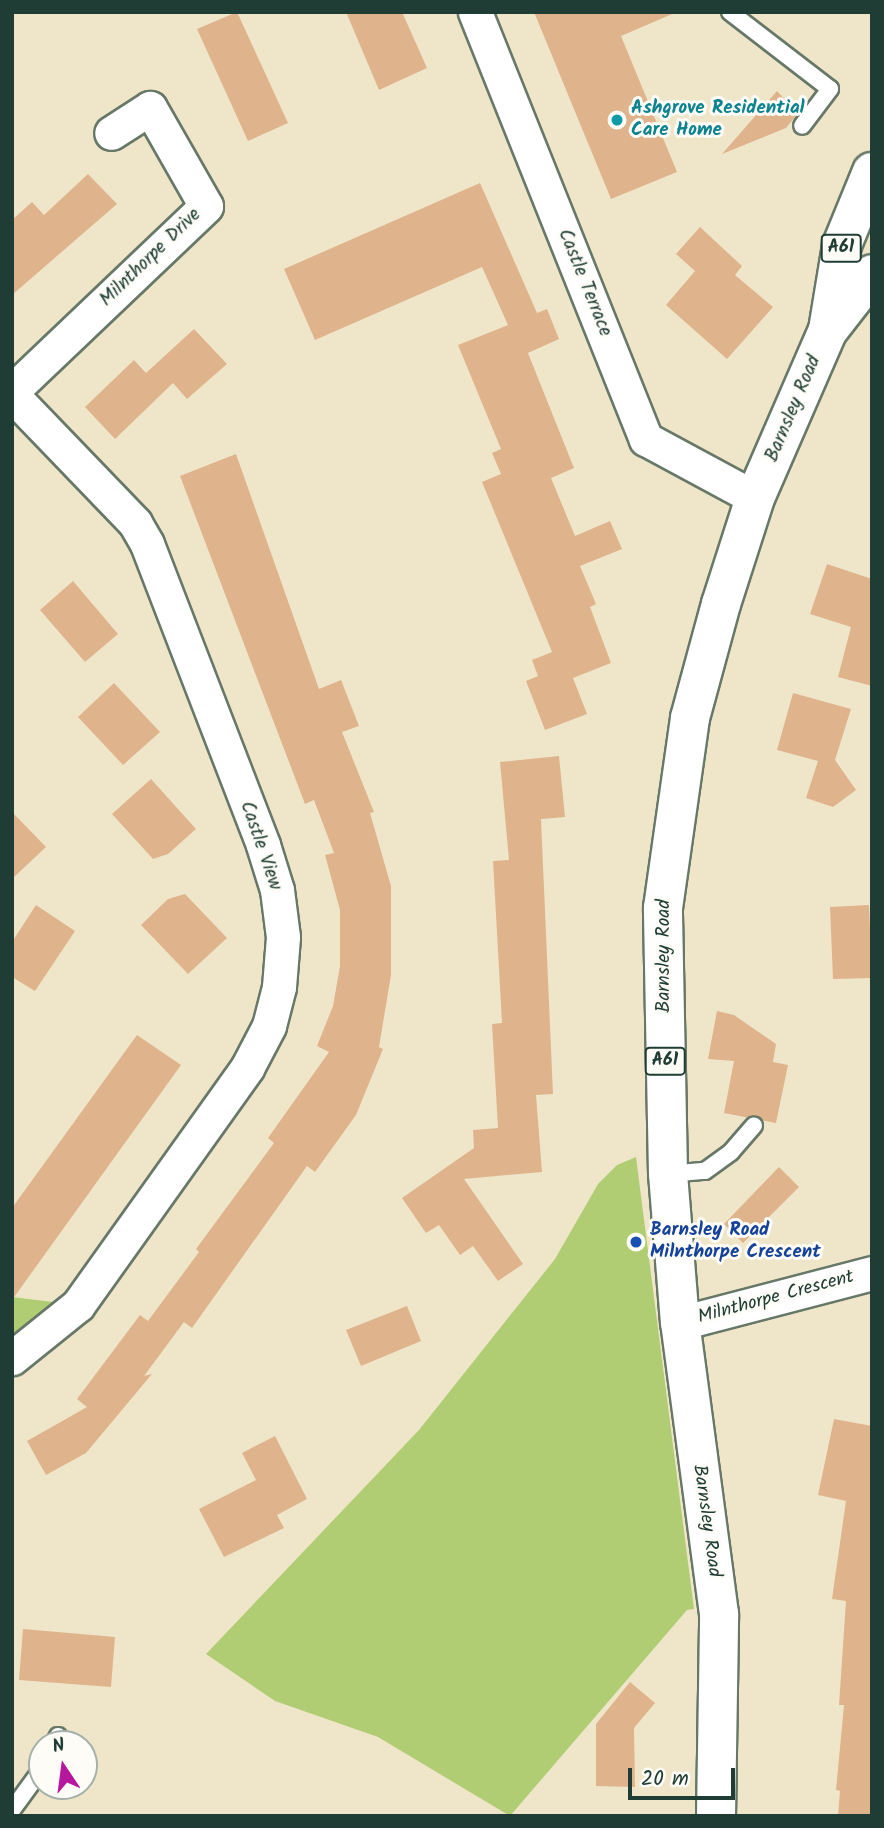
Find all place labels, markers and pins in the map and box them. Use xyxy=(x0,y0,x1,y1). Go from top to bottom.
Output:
place label: Ashgrove Residential Care Home xyxy=(631,98,805,142)
marker: Ashgrove Residential Care Home xyxy=(609,112,625,128)
place label: Barnsley Road Milnthorpe Crescent xyxy=(650,1220,821,1264)
marker: Barnsley Road Milnthorpe Crescent xyxy=(628,1234,644,1250)

